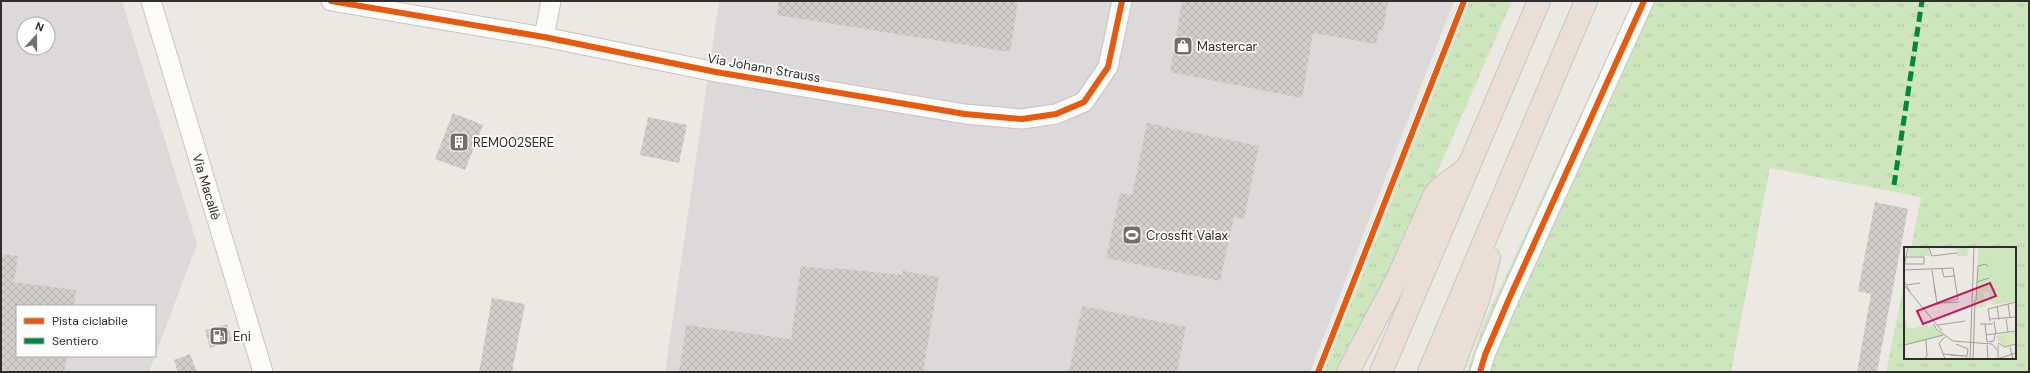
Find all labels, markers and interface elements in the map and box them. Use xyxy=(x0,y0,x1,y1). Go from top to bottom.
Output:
north arrow xyxy=(16,16,56,56)
text: N xyxy=(33,19,46,35)
shop icon: Mastercar xyxy=(1172,35,1194,57)
place label: Mastercar xyxy=(1197,38,1258,55)
street label: Via Johann Strauss xyxy=(706,50,822,86)
building icon: REM002SERE xyxy=(448,131,470,153)
place label: REM002SERE xyxy=(473,134,554,151)
street label: Via Macallè xyxy=(189,152,225,222)
sports icon: Crossfit Valax xyxy=(1121,224,1143,246)
place label: Crossfit Valax xyxy=(1146,227,1229,244)
inset map xyxy=(1904,247,2016,359)
legend xyxy=(16,305,156,357)
text: Pista ciclabile xyxy=(52,313,128,329)
fuel station icon: Eni xyxy=(208,325,230,347)
place label: Eni xyxy=(233,328,251,345)
text: Sentiero xyxy=(52,333,98,349)

